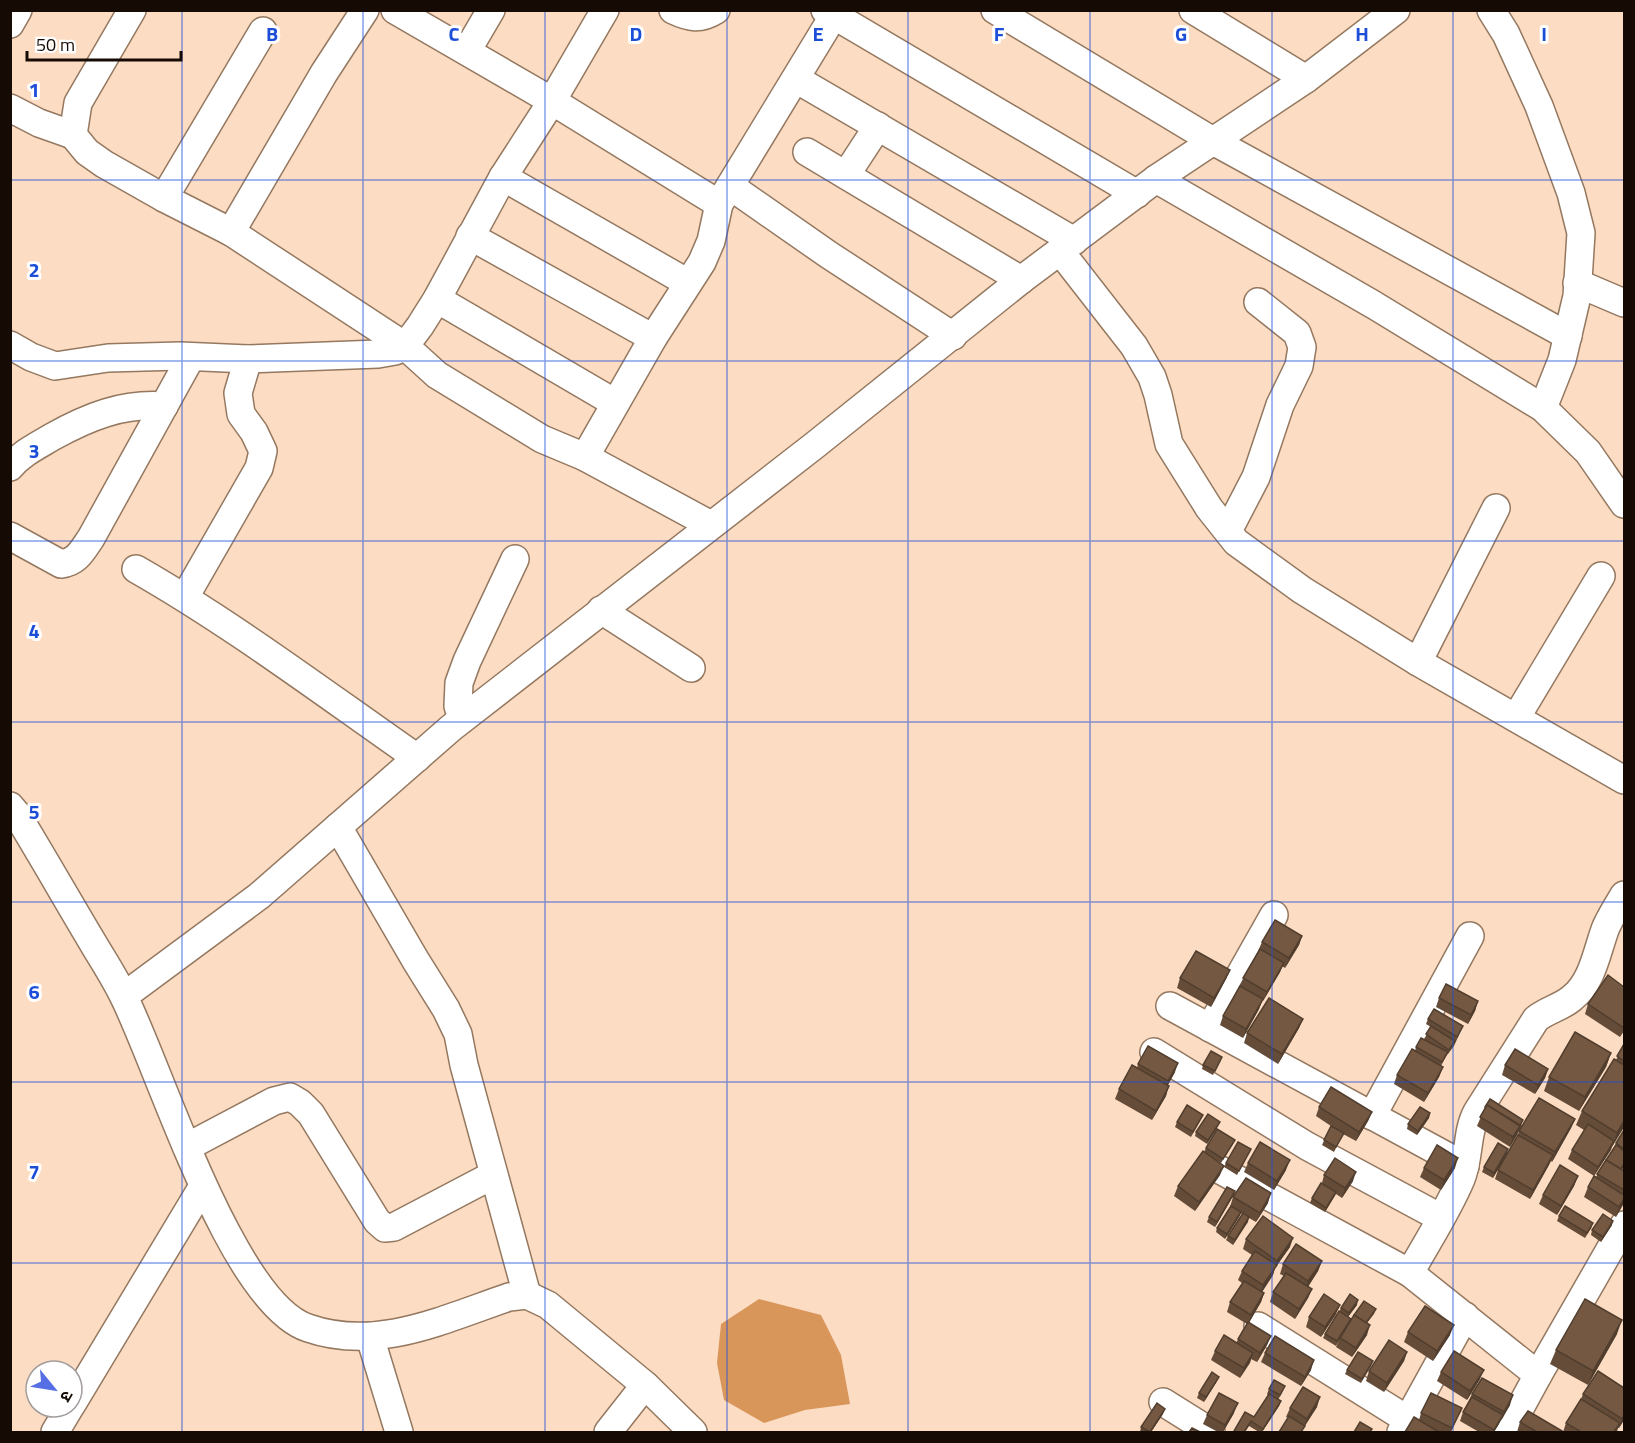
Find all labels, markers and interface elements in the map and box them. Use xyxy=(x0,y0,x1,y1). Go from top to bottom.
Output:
text: B xyxy=(266,18,278,49)
text: C xyxy=(449,18,460,49)
text: D xyxy=(630,18,642,49)
text: E xyxy=(812,18,824,49)
text: F xyxy=(994,18,1005,49)
text: G xyxy=(1175,18,1187,49)
text: H xyxy=(1355,18,1369,49)
text: I xyxy=(1541,18,1547,49)
scale bar xyxy=(27,24,182,62)
text: 50 m xyxy=(36,31,75,58)
text: 1 xyxy=(28,74,40,105)
text: 2 xyxy=(28,254,40,285)
text: 3 xyxy=(28,435,40,466)
text: 4 xyxy=(28,615,40,646)
text: 5 xyxy=(28,796,40,827)
text: 6 xyxy=(28,976,40,1007)
text: 7 xyxy=(28,1156,40,1187)
north arrow xyxy=(24,1359,84,1419)
text: उ xyxy=(54,1386,80,1407)

